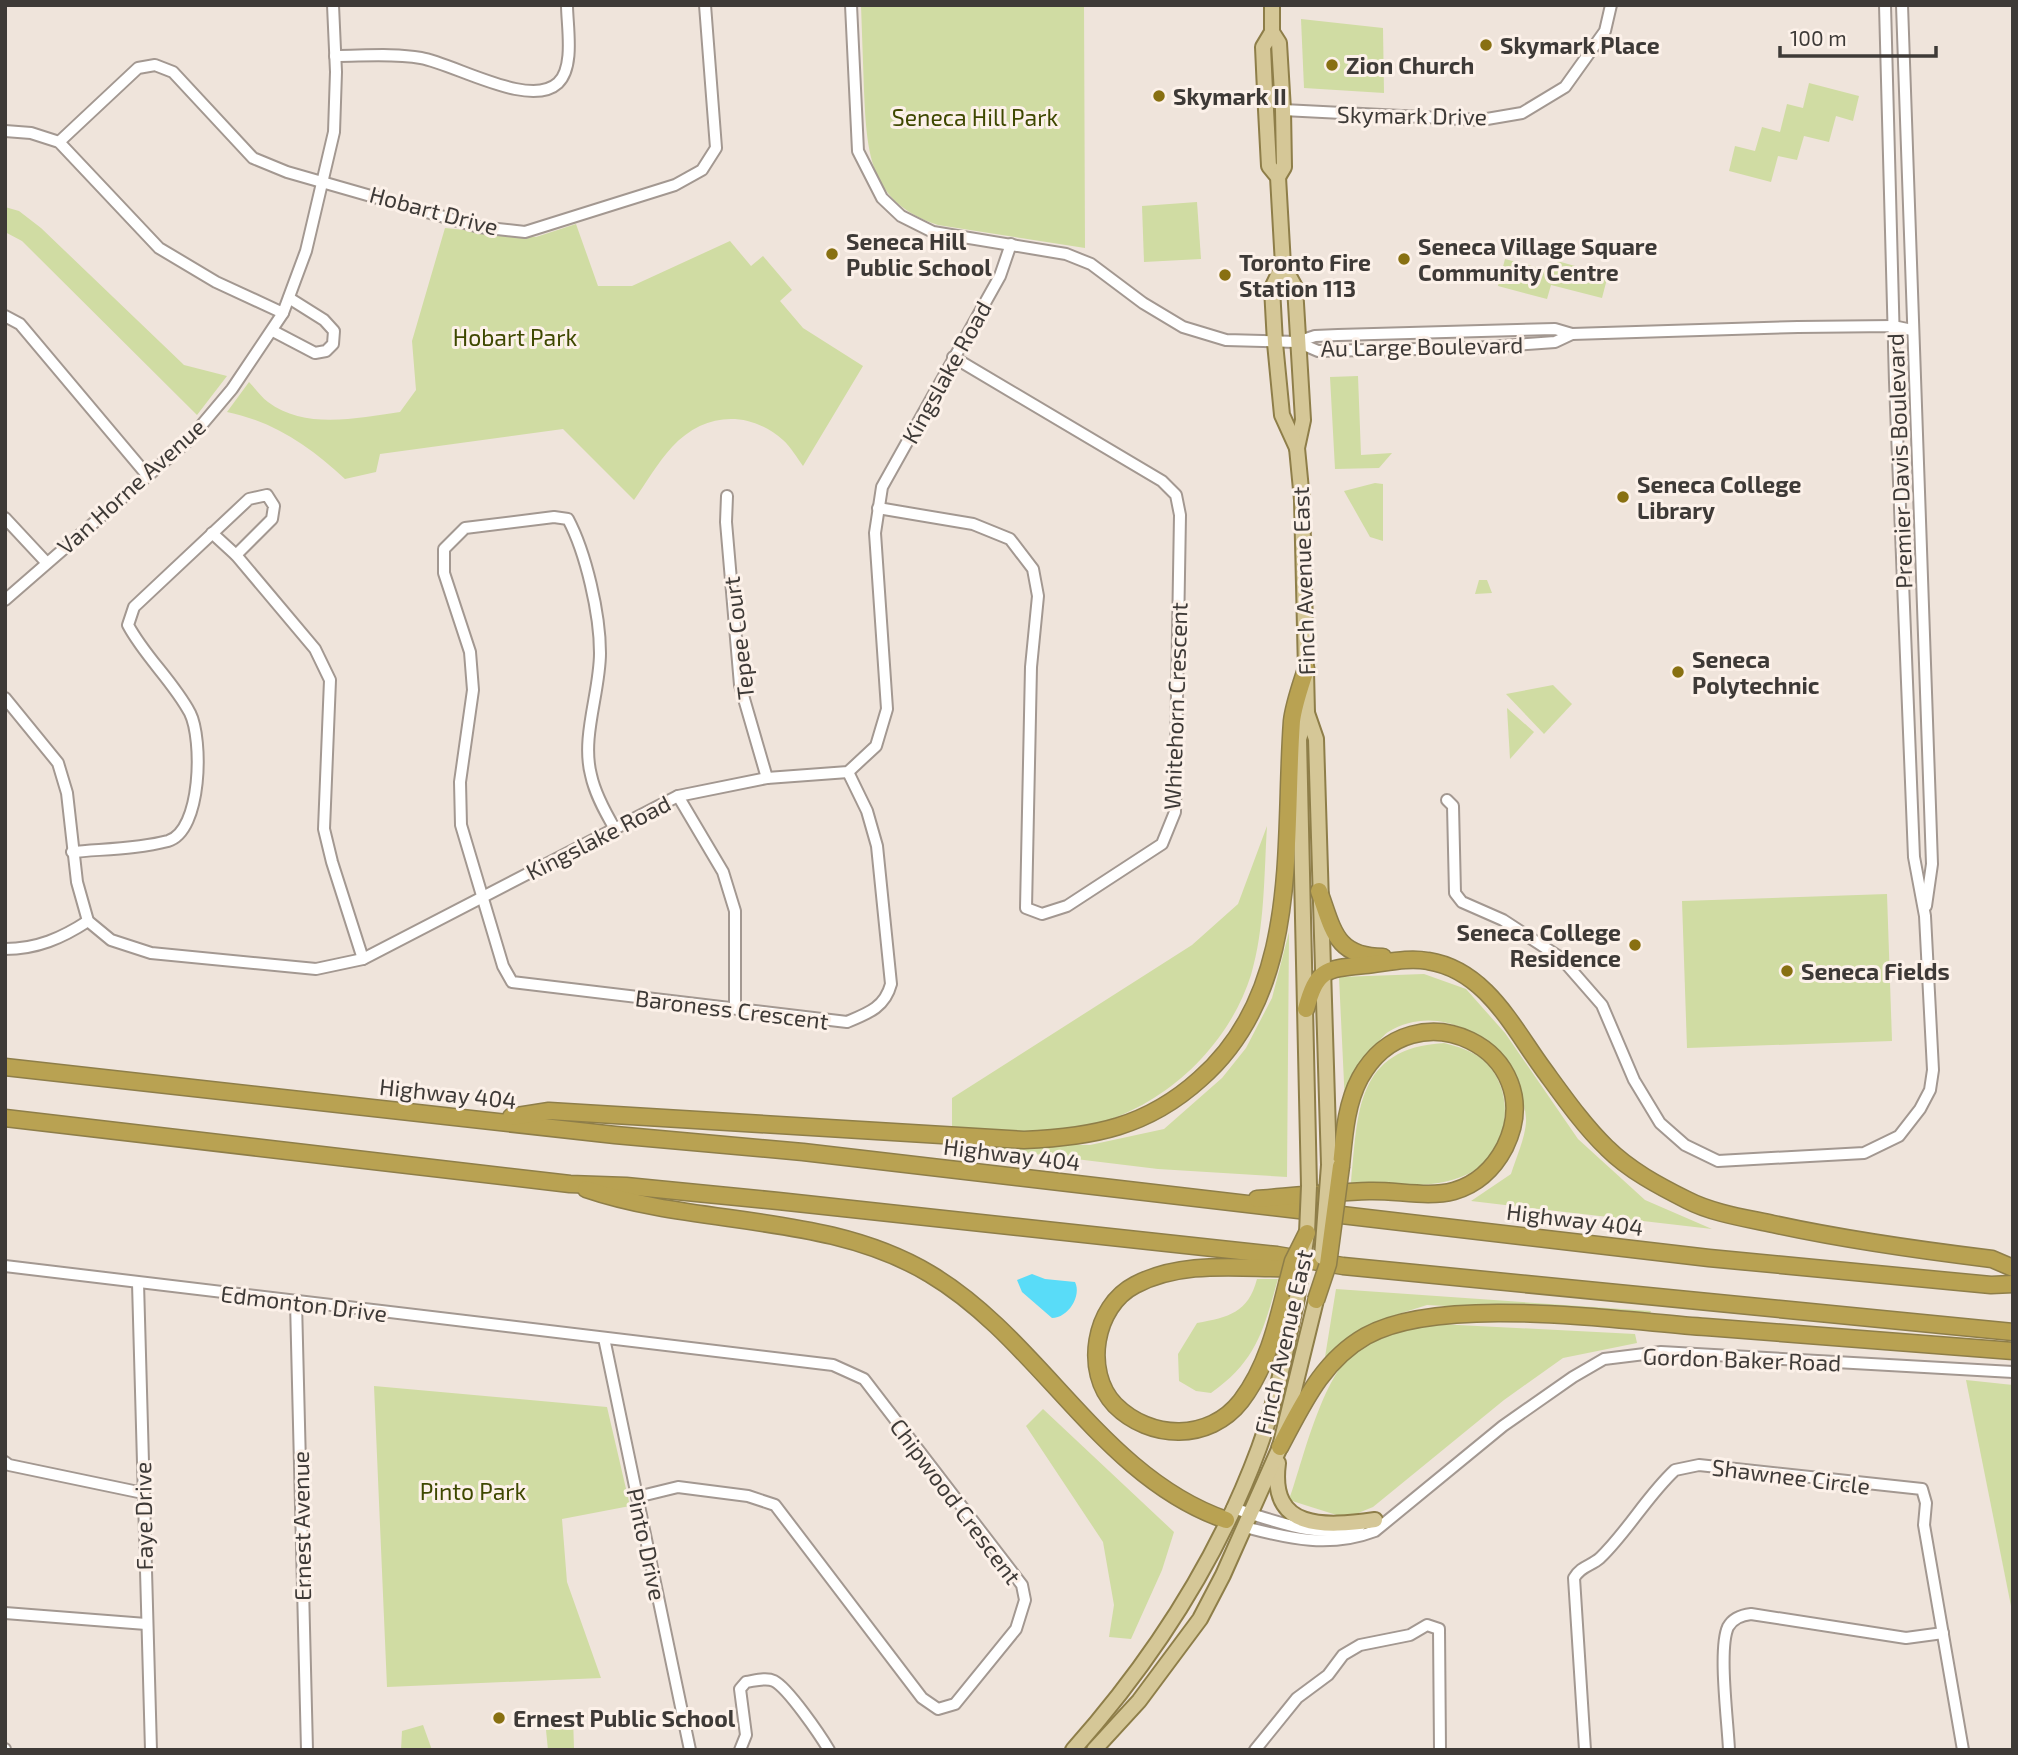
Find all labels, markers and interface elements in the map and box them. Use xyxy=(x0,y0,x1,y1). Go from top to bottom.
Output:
scale bar xyxy=(1780,14,1936,58)
text: 100 m xyxy=(1790,25,1847,50)
place label: Skymark Place xyxy=(1500,31,1660,59)
marker: Skymark Place xyxy=(1478,37,1494,53)
place label: Zion Church xyxy=(1346,51,1474,79)
marker: Zion Church xyxy=(1324,57,1340,73)
place label: Skymark II xyxy=(1173,82,1287,110)
marker: Skymark II xyxy=(1151,88,1167,104)
street label: Skymark Drive xyxy=(1337,100,1487,130)
park label: Seneca Hill Park xyxy=(892,103,1058,131)
street label: Hobart Drive xyxy=(367,179,501,241)
place label: Seneca Hill Public School xyxy=(846,227,992,281)
place label: Seneca Village Square Community Centre xyxy=(1418,232,1657,286)
marker: Seneca Hill Public School xyxy=(824,246,840,262)
place label: Toronto Fire Station 113 xyxy=(1239,248,1371,302)
marker: Seneca Village Square Community Centre xyxy=(1396,251,1412,267)
marker: Toronto Fire Station 113 xyxy=(1217,267,1233,283)
street label: Kingslake Road xyxy=(895,296,997,448)
park label: Hobart Park xyxy=(453,323,577,351)
street label: Au Large Boulevard xyxy=(1320,330,1524,362)
street label: Premier Davis Boulevard xyxy=(1881,333,1917,589)
street label: Van Horne Avenue xyxy=(51,412,211,560)
place label: Seneca College Library xyxy=(1637,470,1801,524)
street label: Finch Avenue East xyxy=(1286,486,1320,676)
marker: Seneca College Library xyxy=(1615,489,1631,505)
street label: Tepee Court xyxy=(717,575,759,701)
street label: Whitehorn Crescent xyxy=(1157,601,1193,810)
place label: Seneca Polytechnic xyxy=(1692,645,1820,699)
marker: Seneca Polytechnic xyxy=(1670,664,1686,680)
street label: Kingslake Road xyxy=(521,789,675,885)
place label: Seneca College Residence xyxy=(1457,918,1621,972)
marker: Seneca College Residence xyxy=(1627,937,1643,953)
place label: Seneca Fields xyxy=(1801,957,1950,985)
marker: Seneca Fields xyxy=(1779,963,1795,979)
street label: Baroness Crescent xyxy=(634,983,831,1035)
street label: Highway 404 xyxy=(378,1072,518,1114)
street label: Highway 404 xyxy=(942,1132,1082,1176)
street label: Highway 404 xyxy=(1505,1197,1645,1241)
street label: Finch Avenue East xyxy=(1248,1247,1318,1437)
street label: Edmonton Drive xyxy=(219,1279,389,1327)
street label: Gordon Baker Road xyxy=(1642,1342,1842,1376)
street label: Chipwood Crescent xyxy=(885,1413,1028,1590)
street label: Ernest Avenue xyxy=(286,1451,316,1601)
street label: Shawnee Circle xyxy=(1710,1452,1872,1500)
street label: Faye Drive xyxy=(128,1461,158,1571)
park label: Pinto Park xyxy=(420,1477,527,1505)
street label: Pinto Drive xyxy=(621,1485,673,1603)
place label: Ernest Public School xyxy=(513,1704,736,1732)
marker: Ernest Public School xyxy=(491,1710,507,1726)

